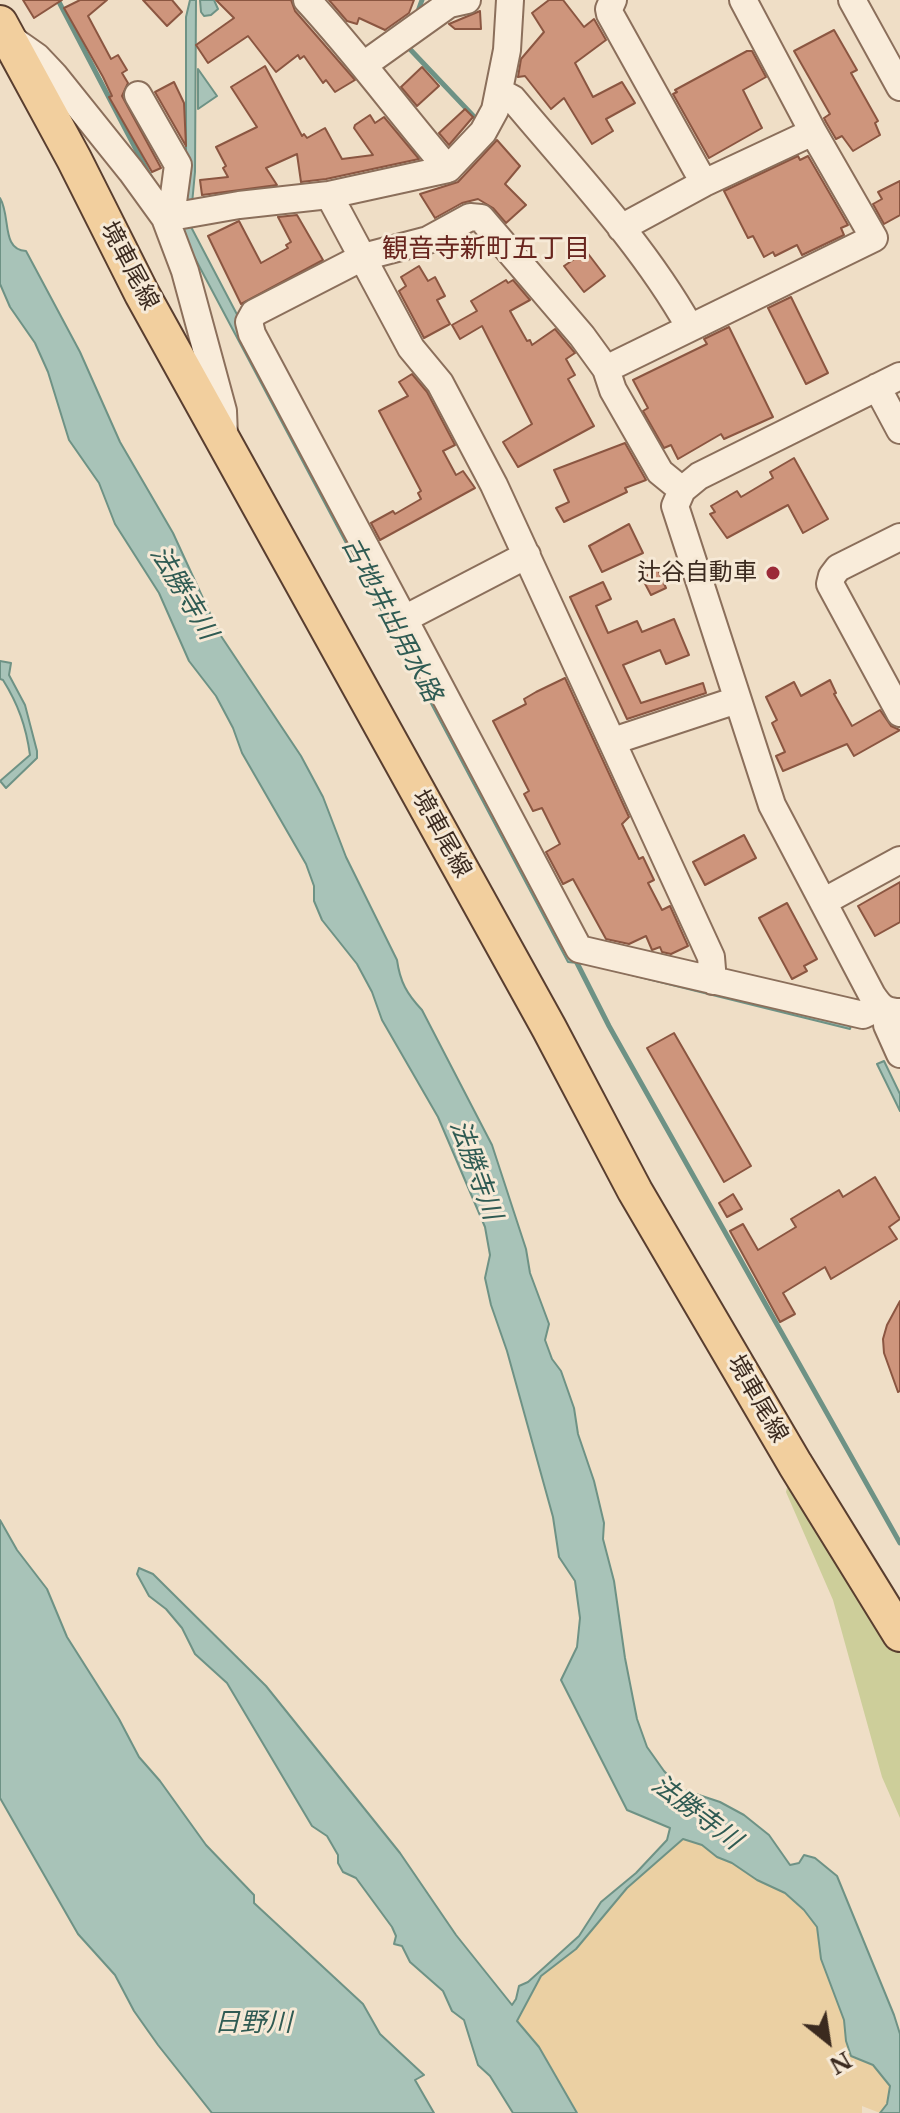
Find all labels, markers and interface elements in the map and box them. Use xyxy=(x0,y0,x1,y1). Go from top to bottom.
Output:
street label: 境車尾線 xyxy=(94,217,164,315)
district label: 観音寺新町五丁目 xyxy=(382,234,590,266)
water label: 古地井出用水路 xyxy=(335,532,447,708)
water label: 法勝寺川 xyxy=(143,540,223,646)
place label: 辻谷自動車 xyxy=(637,559,757,587)
marker: 辻谷自動車 xyxy=(764,564,782,582)
street label: 境車尾線 xyxy=(405,785,477,883)
water label: 法勝寺川 xyxy=(443,1116,507,1224)
street label: 境車尾線 xyxy=(721,1350,793,1448)
water label: 法勝寺川 xyxy=(645,1769,747,1857)
north arrow xyxy=(788,2001,868,2081)
water label: 日野川 xyxy=(214,2008,292,2040)
text: N xyxy=(825,2045,856,2079)

